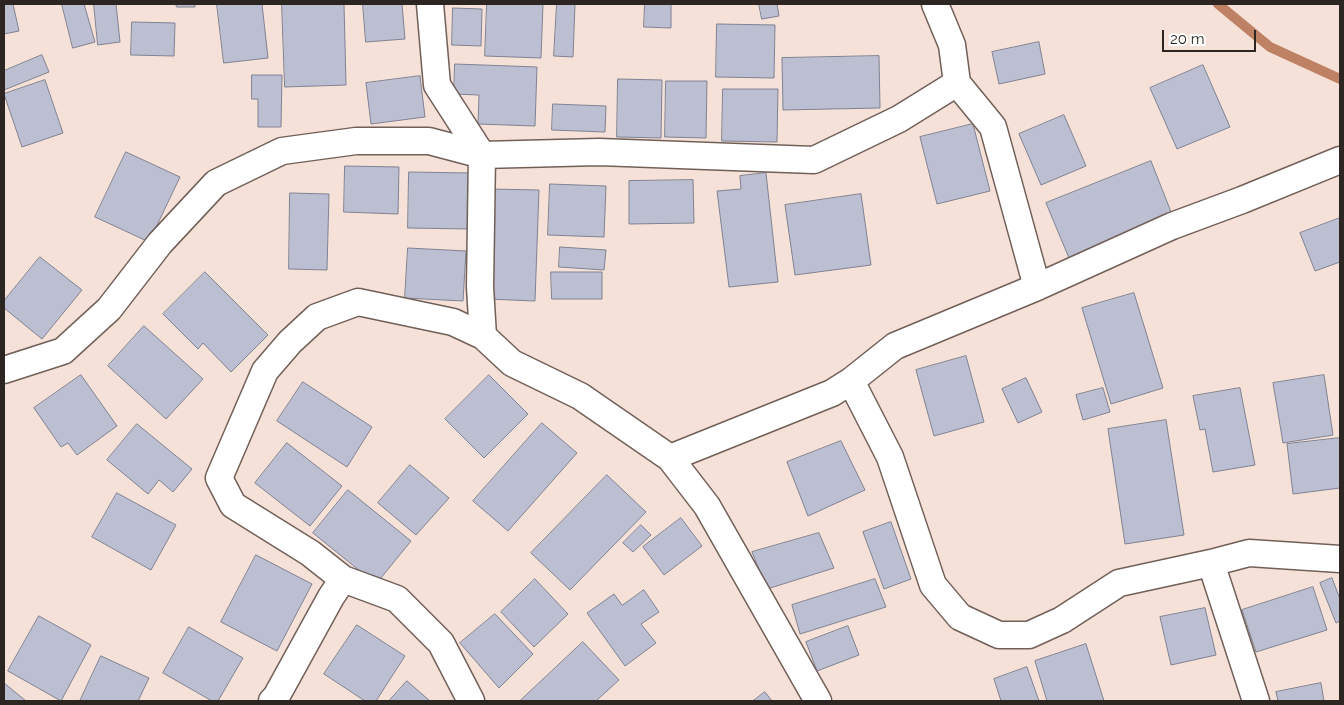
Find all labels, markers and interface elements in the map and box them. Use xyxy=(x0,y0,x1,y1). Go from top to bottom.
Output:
scale bar xyxy=(1164,20,1258,52)
text: 20 m xyxy=(1170,30,1205,48)

